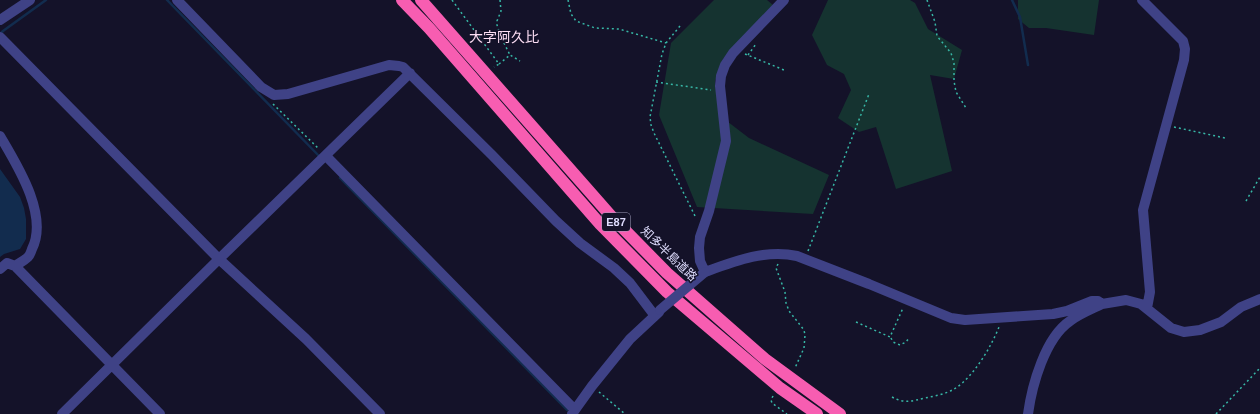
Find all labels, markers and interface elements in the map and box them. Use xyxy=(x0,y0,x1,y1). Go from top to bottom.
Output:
district label: 大字阿久比 xyxy=(469,29,539,45)
road number: E87 xyxy=(602,213,630,231)
street label: 知多半島道路 xyxy=(638,224,700,284)

